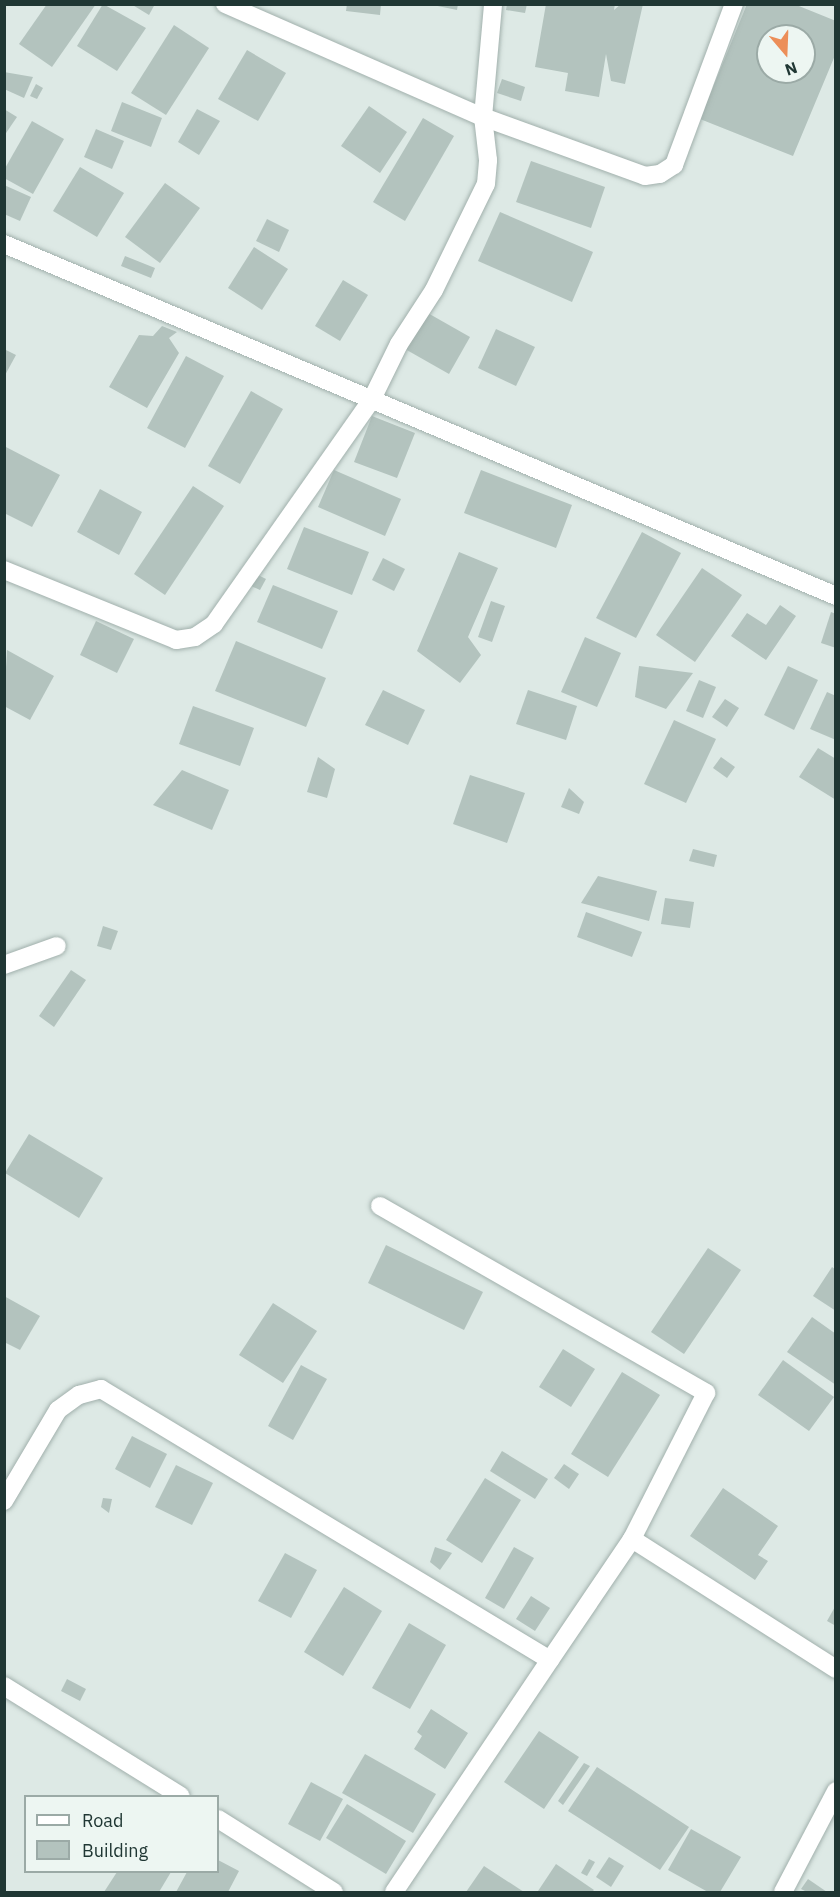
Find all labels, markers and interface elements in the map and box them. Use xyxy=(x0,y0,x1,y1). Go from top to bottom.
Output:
north arrow xyxy=(756,24,816,84)
text: N xyxy=(782,58,800,80)
legend xyxy=(24,1795,219,1873)
text: Road xyxy=(82,1809,123,1832)
text: Building xyxy=(82,1839,148,1862)

